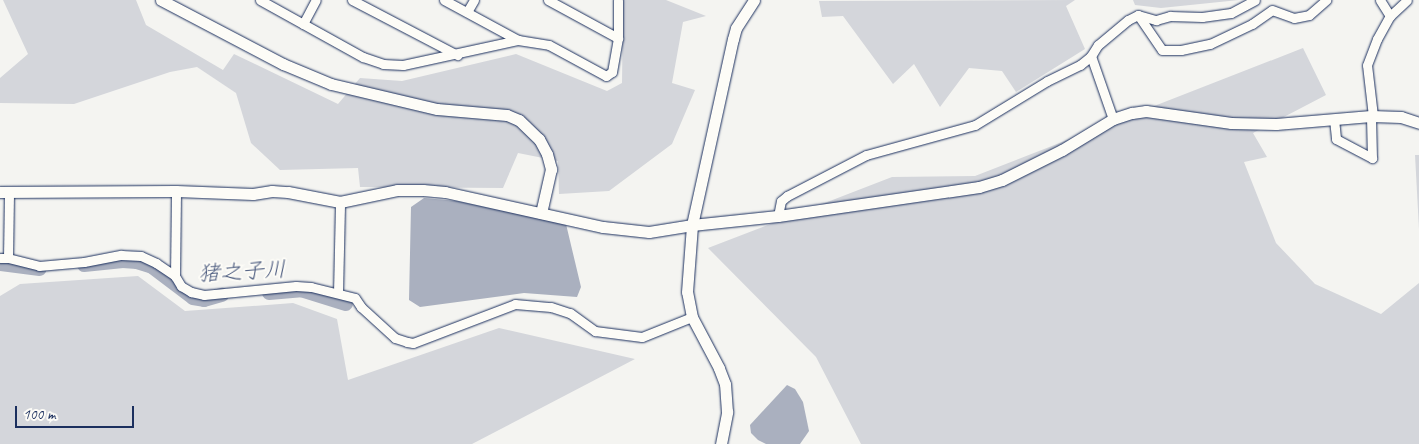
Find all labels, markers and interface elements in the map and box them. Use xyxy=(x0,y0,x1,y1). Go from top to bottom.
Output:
water label: 猪之子川 xyxy=(197,257,287,287)
scale bar xyxy=(18,396,136,428)
text: 100 m xyxy=(23,405,55,424)

